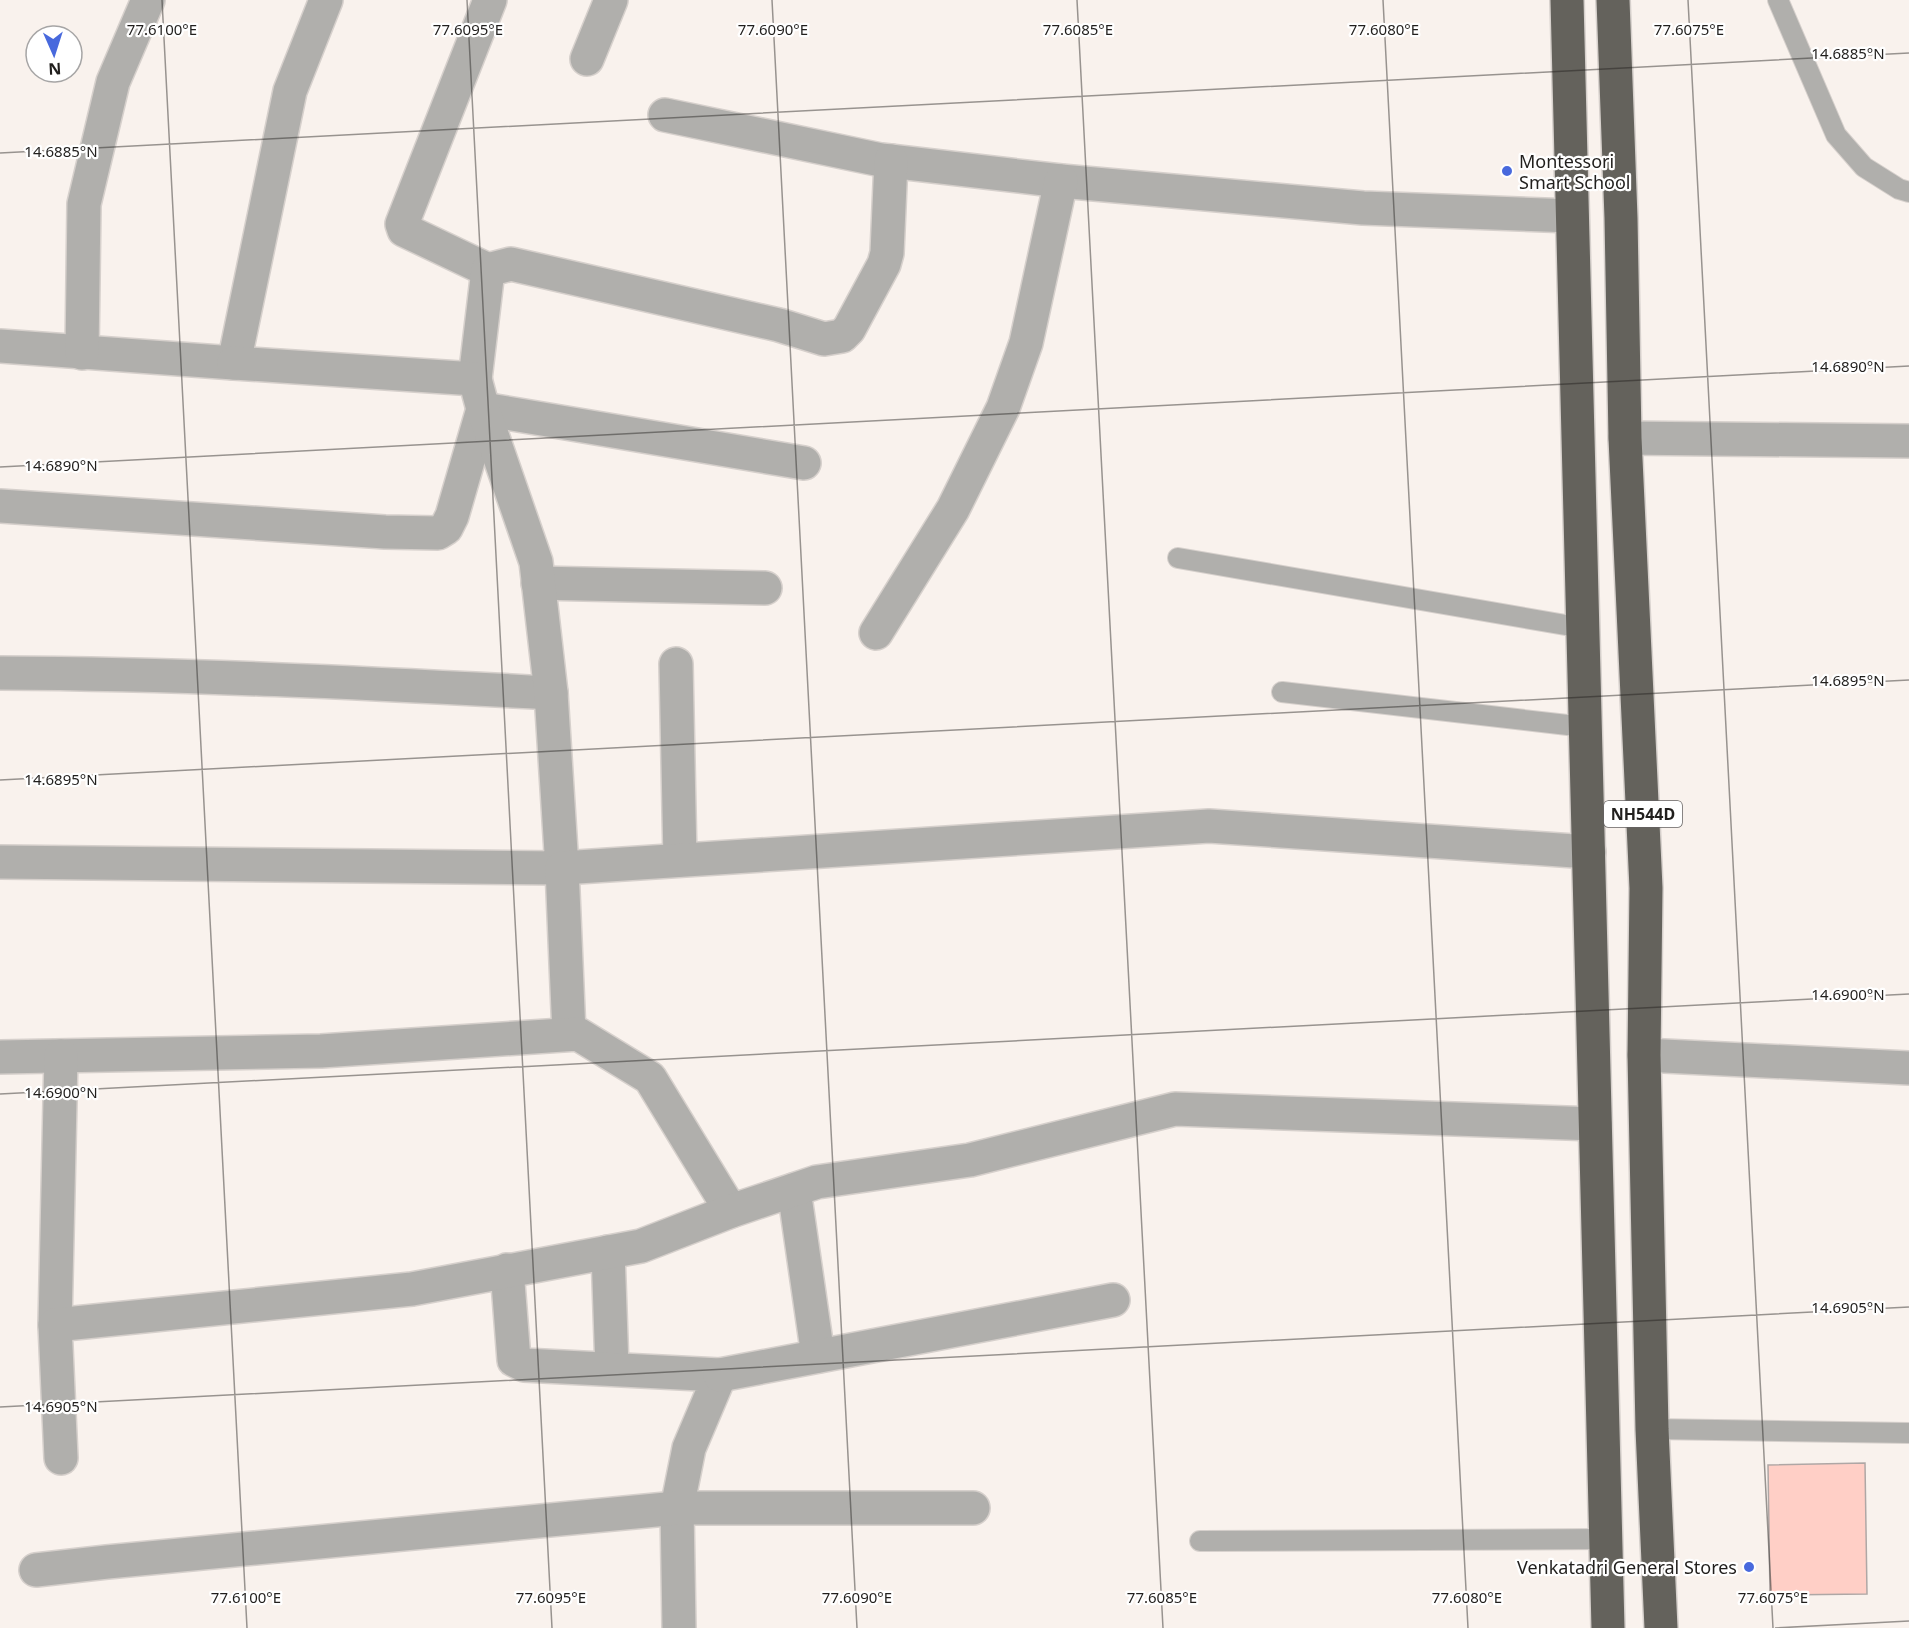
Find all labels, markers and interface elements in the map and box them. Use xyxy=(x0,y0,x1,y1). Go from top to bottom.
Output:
text: 77.6100°E xyxy=(127,19,197,39)
text: 77.6095°E xyxy=(433,19,503,39)
text: 77.6090°E xyxy=(738,19,808,39)
text: 77.6085°E xyxy=(1043,19,1113,39)
text: 77.6080°E xyxy=(1349,19,1419,39)
text: 77.6075°E xyxy=(1654,19,1724,39)
north arrow xyxy=(24,24,84,84)
text: 14.6885°N xyxy=(1811,43,1885,63)
text: N xyxy=(48,58,62,80)
text: 14.6885°N xyxy=(24,141,98,161)
place label: Montessori Smart School xyxy=(1519,149,1631,194)
marker: Montessori Smart School xyxy=(1500,164,1514,178)
text: 14.6890°N xyxy=(1811,356,1885,376)
text: 14.6890°N xyxy=(24,455,98,475)
text: 14.6895°N xyxy=(1811,670,1885,690)
text: 14.6895°N xyxy=(24,769,98,789)
road number: NH544D xyxy=(1604,801,1682,827)
text: 14.6900°N xyxy=(1811,984,1885,1004)
text: 14.6900°N xyxy=(24,1082,98,1102)
text: 14.6905°N xyxy=(1811,1297,1885,1317)
text: 14.6905°N xyxy=(24,1396,98,1416)
place label: Venkatadri General Stores xyxy=(1517,1555,1737,1579)
marker: Venkatadri General Stores xyxy=(1742,1560,1756,1574)
text: 77.6100°E xyxy=(211,1587,281,1607)
text: 77.6095°E xyxy=(516,1587,586,1607)
text: 77.6090°E xyxy=(822,1587,892,1607)
text: 77.6085°E xyxy=(1127,1587,1197,1607)
text: 77.6080°E xyxy=(1432,1587,1502,1607)
text: 77.6075°E xyxy=(1738,1587,1808,1607)

